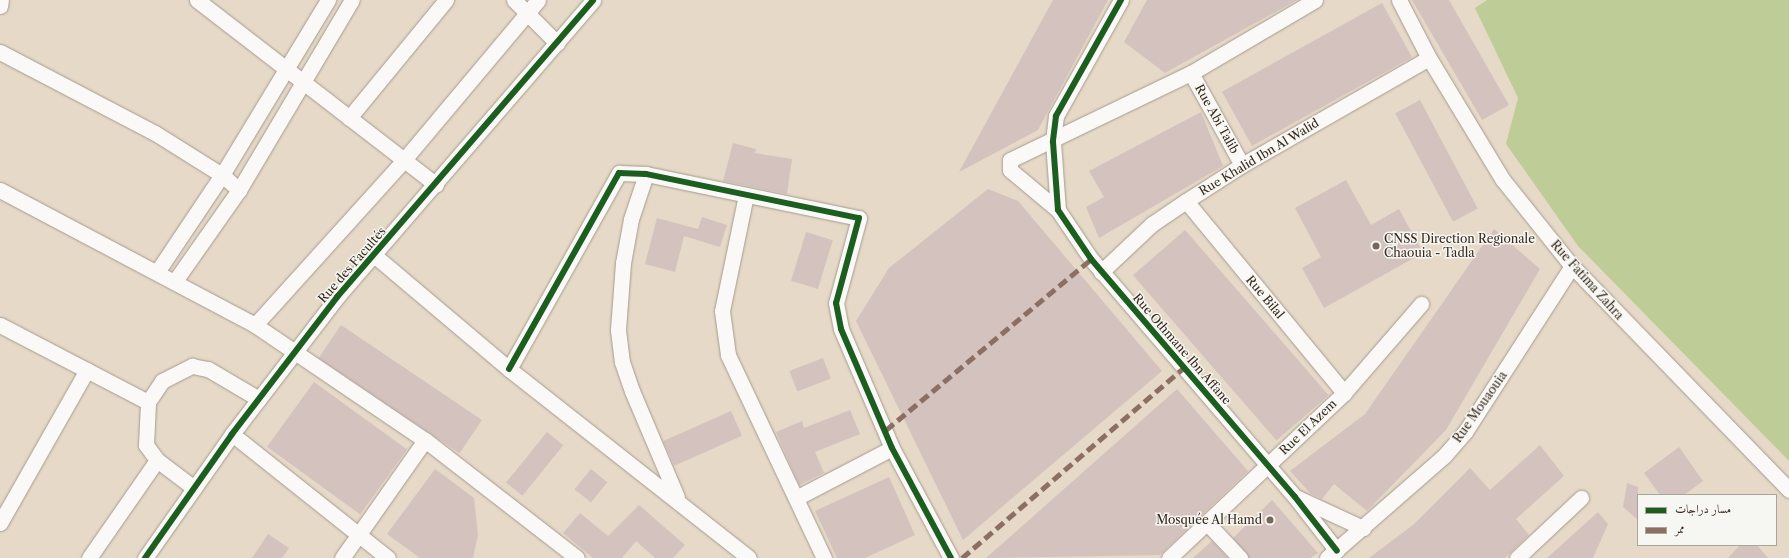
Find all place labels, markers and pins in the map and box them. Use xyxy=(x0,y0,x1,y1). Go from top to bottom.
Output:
place label: CNSS Direction Regionale Chaouia - Tadla xyxy=(1384,232,1535,260)
marker: CNSS Direction Regionale Chaouia - Tadla xyxy=(1371,241,1381,251)
place label: Mosquée Al Hamd xyxy=(1156,513,1262,527)
marker: Mosquée Al Hamd xyxy=(1265,515,1275,525)

